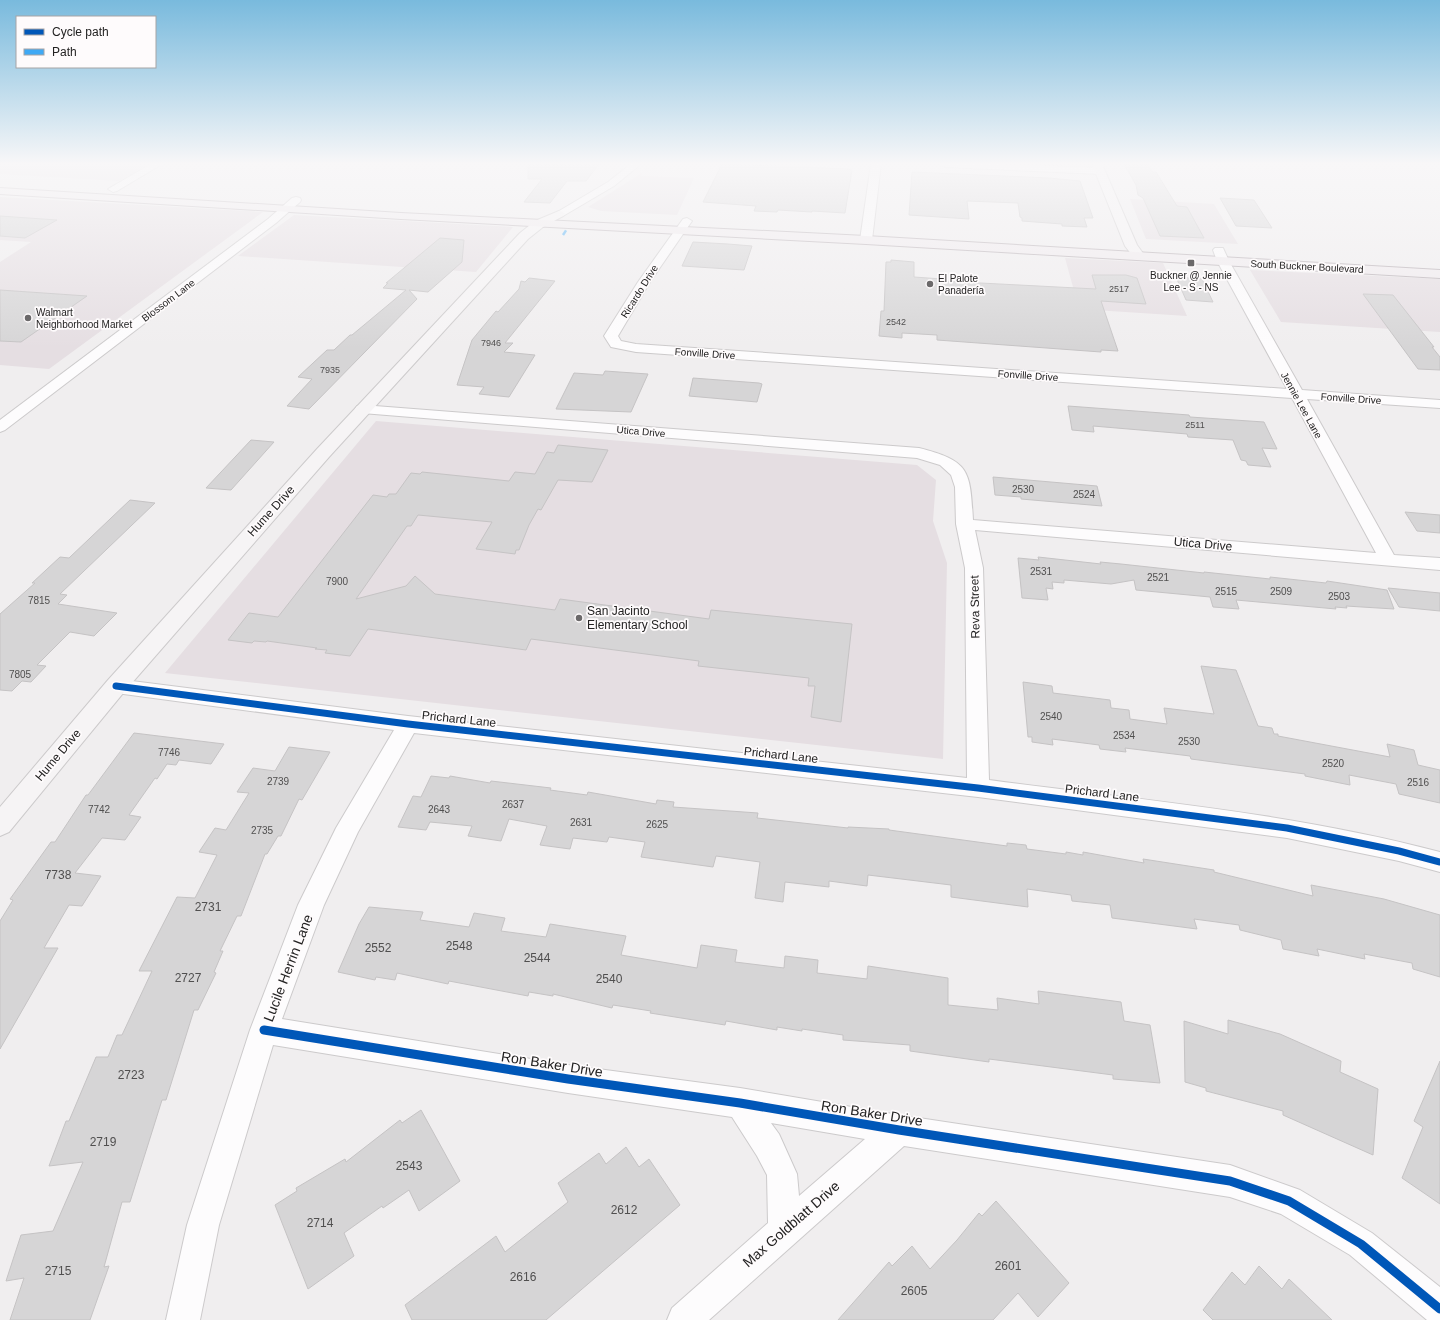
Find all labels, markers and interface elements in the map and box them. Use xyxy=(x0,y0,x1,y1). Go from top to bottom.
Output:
legend xyxy=(16,16,156,68)
text: Cycle path xyxy=(52,25,109,39)
text: Path xyxy=(52,45,77,59)
marker: Buckner @ Jennie Lee - S - NS xyxy=(1186,258,1196,268)
street label: South Buckner Boulevard xyxy=(1250,258,1364,275)
street label: Ricardo Drive xyxy=(619,262,660,320)
place label: Buckner @ Jennie Lee - S - NS xyxy=(1150,270,1232,293)
place label: El Palote Panadería xyxy=(938,273,985,296)
street label: Blossom Lane xyxy=(140,277,197,324)
marker: El Palote Panadería xyxy=(925,279,935,289)
house number: 2517 xyxy=(1109,284,1129,294)
place label: Walmart Neighborhood Market xyxy=(36,307,132,330)
marker: Walmart Neighborhood Market xyxy=(23,313,33,323)
house number: 2542 xyxy=(886,317,906,327)
house number: 7946 xyxy=(481,338,501,348)
street label: Fonville Drive xyxy=(674,346,736,361)
house number: 7935 xyxy=(320,365,340,375)
street label: Fonville Drive xyxy=(997,368,1059,383)
street label: Jennie Lee Lane xyxy=(1279,370,1325,441)
street label: Fonville Drive xyxy=(1320,391,1382,406)
house number: 2511 xyxy=(1185,420,1205,430)
street label: Utica Drive xyxy=(616,424,666,439)
street label: Hume Drive xyxy=(245,483,298,539)
house number: 2530 xyxy=(1012,484,1035,495)
house number: 2524 xyxy=(1073,489,1096,500)
street label: Utica Drive xyxy=(1173,534,1233,554)
house number: 2531 xyxy=(1030,566,1053,577)
house number: 2521 xyxy=(1147,572,1170,583)
street label: Reva Street xyxy=(967,575,983,639)
house number: 7900 xyxy=(326,576,349,587)
house number: 2515 xyxy=(1215,586,1238,597)
house number: 2509 xyxy=(1270,586,1293,597)
house number: 2503 xyxy=(1328,591,1351,602)
house number: 7815 xyxy=(28,595,51,606)
place label: San Jacinto Elementary School xyxy=(587,604,688,632)
marker: San Jacinto Elementary School xyxy=(574,613,584,623)
house number: 7805 xyxy=(9,669,32,680)
street label: Prichard Lane xyxy=(421,708,497,730)
house number: 2540 xyxy=(1040,711,1063,722)
street label: Hume Drive xyxy=(32,726,84,784)
house number: 2534 xyxy=(1113,730,1136,741)
house number: 2530 xyxy=(1178,736,1201,747)
street label: Prichard Lane xyxy=(743,744,819,766)
house number: 7746 xyxy=(158,747,181,758)
house number: 2520 xyxy=(1322,758,1345,769)
house number: 2739 xyxy=(267,776,290,787)
house number: 2516 xyxy=(1407,777,1430,788)
street label: Prichard Lane xyxy=(1064,781,1140,805)
house number: 2637 xyxy=(502,799,525,810)
house number: 7742 xyxy=(88,804,111,815)
house number: 2643 xyxy=(428,804,451,815)
house number: 2631 xyxy=(570,817,593,828)
house number: 2625 xyxy=(646,819,669,830)
house number: 2735 xyxy=(251,825,274,836)
house number: 7738 xyxy=(45,868,72,882)
house number: 2731 xyxy=(195,900,222,914)
street label: Lucile Herrin Lane xyxy=(260,912,316,1024)
house number: 2548 xyxy=(446,939,473,953)
house number: 2552 xyxy=(365,941,392,955)
house number: 2544 xyxy=(524,951,551,965)
house number: 2727 xyxy=(175,971,202,985)
house number: 2540 xyxy=(596,972,623,986)
street label: Ron Baker Drive xyxy=(500,1048,604,1080)
house number: 2723 xyxy=(118,1068,145,1082)
street label: Ron Baker Drive xyxy=(820,1097,924,1129)
house number: 2719 xyxy=(90,1135,117,1149)
house number: 2543 xyxy=(396,1159,423,1173)
street label: Max Goldblatt Drive xyxy=(739,1177,843,1270)
house number: 2612 xyxy=(611,1203,638,1217)
house number: 2714 xyxy=(307,1216,334,1230)
house number: 2601 xyxy=(995,1259,1022,1273)
house number: 2715 xyxy=(45,1264,72,1278)
house number: 2616 xyxy=(510,1270,537,1284)
house number: 2605 xyxy=(901,1284,928,1298)

